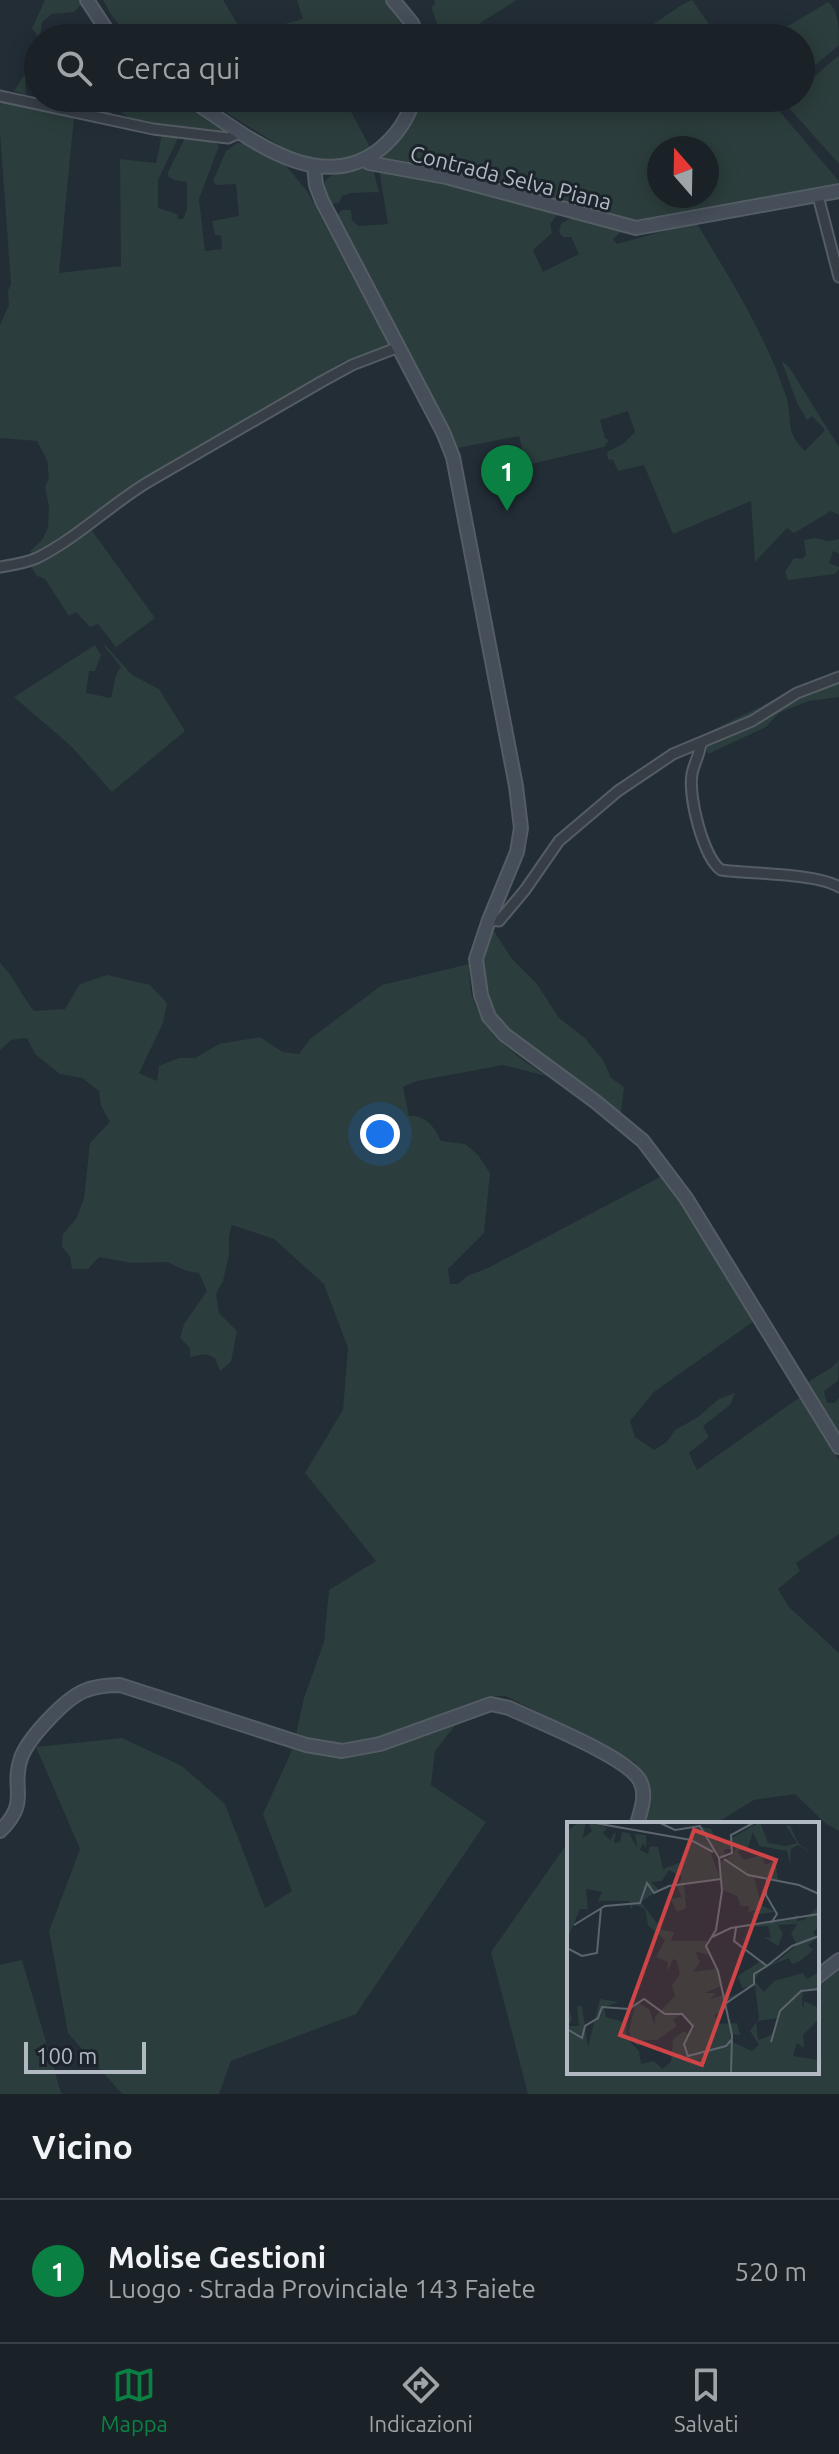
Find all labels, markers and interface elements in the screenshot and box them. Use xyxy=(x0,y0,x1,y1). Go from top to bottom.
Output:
search box xyxy=(24,24,815,112)
icon: search xyxy=(52,46,96,90)
text: Cerca qui xyxy=(116,51,240,85)
north arrow xyxy=(647,136,719,208)
street label: Contrada Selva Piana xyxy=(408,140,614,214)
pin: 1 xyxy=(481,445,533,511)
your location xyxy=(360,1114,400,1154)
inset map xyxy=(567,1822,819,2074)
scale bar xyxy=(24,2038,146,2074)
text: 100 m xyxy=(36,2043,97,2068)
text: Vicino xyxy=(32,2127,133,2165)
text: Molise Gestioni xyxy=(108,2240,326,2274)
text: 1 xyxy=(51,2257,65,2286)
text: 520 m xyxy=(735,2257,807,2286)
text: Luogo · Strada Provinciale 143 Faiete xyxy=(108,2274,536,2303)
tab: Mappa xyxy=(100,2363,168,2436)
tab: Indicazioni xyxy=(369,2363,473,2436)
tab: Salvati xyxy=(674,2363,739,2436)

